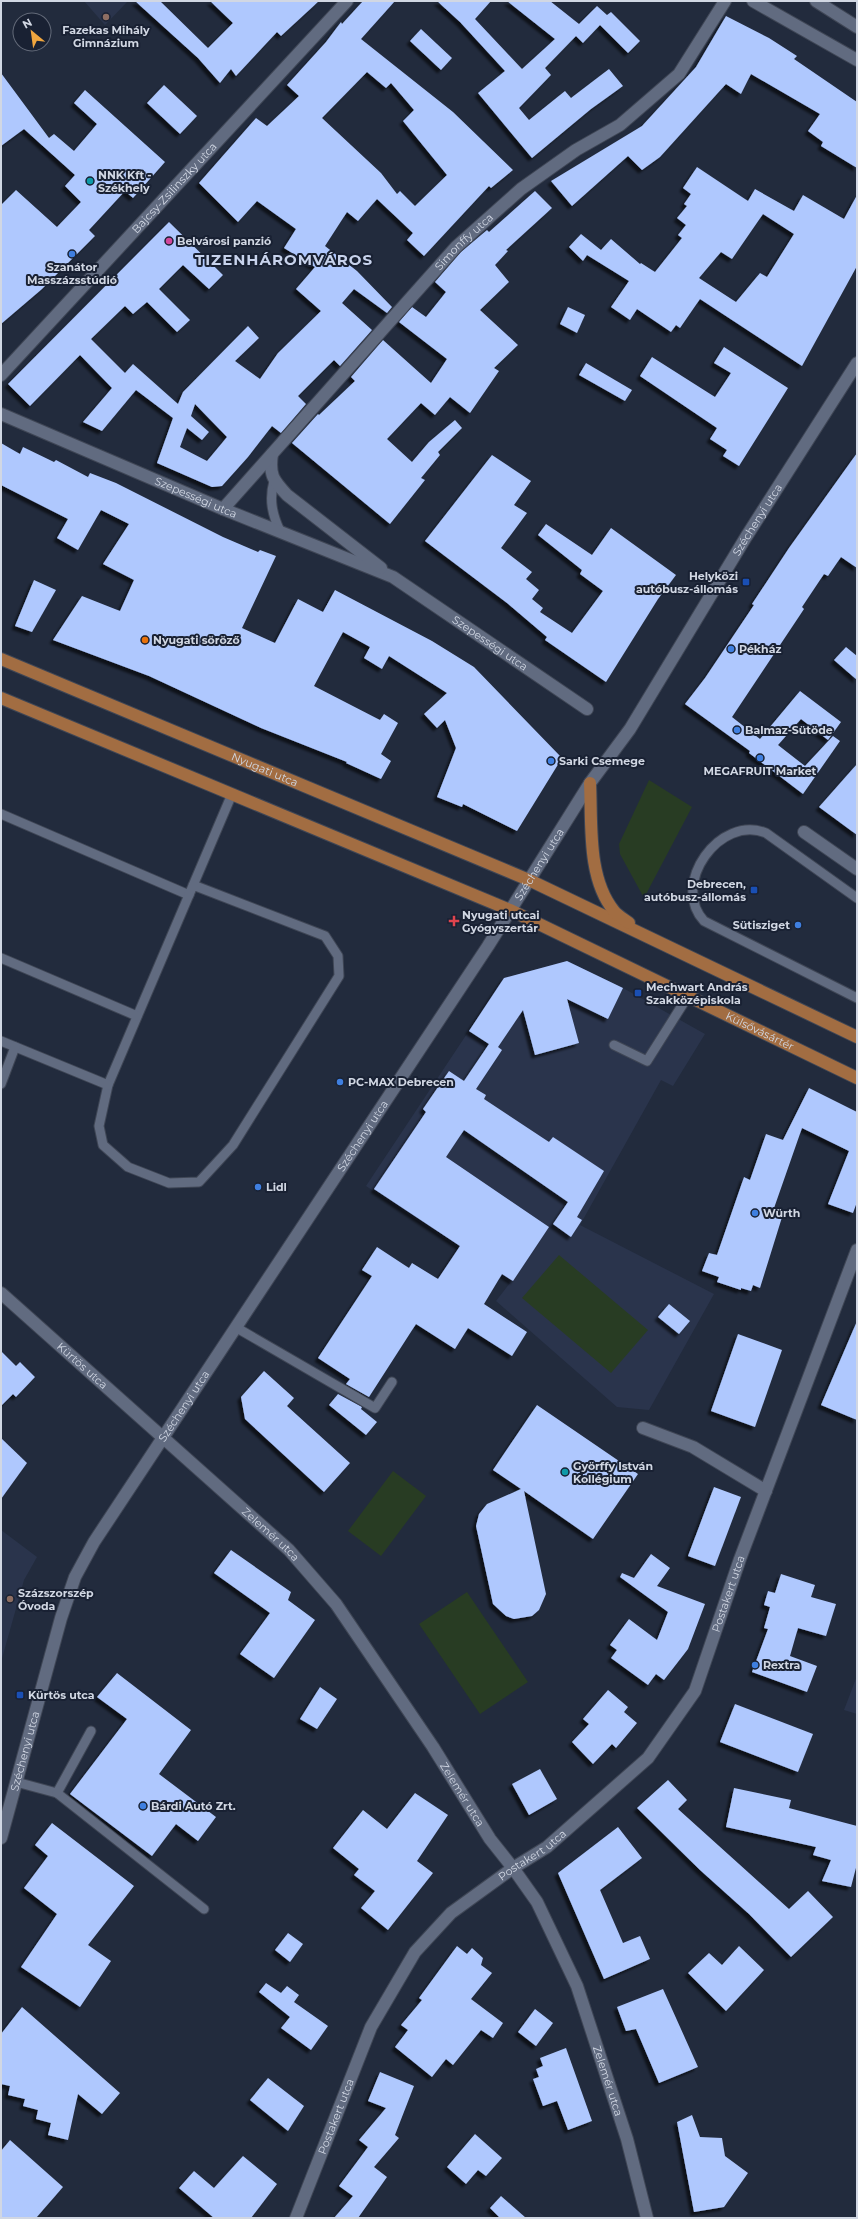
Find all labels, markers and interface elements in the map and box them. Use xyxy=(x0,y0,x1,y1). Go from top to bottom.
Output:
north arrow xyxy=(12,12,52,52)
marker: Fazekas Mihály Gimnázium xyxy=(101,12,111,22)
text: N xyxy=(20,15,34,32)
place label: Fazekas Mihály Gimnázium xyxy=(62,23,150,50)
street label: Bajcsy-Zsilinszky utca xyxy=(129,139,220,236)
place label: NNK Kft - Székhely xyxy=(98,168,152,195)
marker: NNK Kft - Székhely xyxy=(85,176,95,186)
street label: Simonffy utca xyxy=(432,210,496,273)
place label: Belvárosi panzió xyxy=(177,234,271,248)
marker: Belvárosi panzió xyxy=(164,236,174,246)
marker: Szanátor Masszázsstúdió xyxy=(67,249,77,259)
district label: TIZENHÁROMVÁROS xyxy=(195,250,373,269)
place label: Szanátor Masszázsstúdió xyxy=(27,260,117,287)
street label: Szepességi utca xyxy=(153,474,239,521)
street label: Széchenyi utca xyxy=(729,481,785,558)
place label: Helyközi autóbusz-állomás xyxy=(636,569,738,596)
marker: Helyközi autóbusz-állomás xyxy=(741,577,751,587)
street label: Szepességi utca xyxy=(450,612,531,674)
place label: Nyugati söröző xyxy=(153,633,240,647)
marker: Nyugati söröző xyxy=(140,635,150,645)
place label: Pékház xyxy=(739,642,781,656)
marker: Pékház xyxy=(726,644,736,654)
place label: Balmaz-Sütöde xyxy=(745,723,833,737)
marker: Balmaz-Sütöde xyxy=(732,725,742,735)
street label: Nyugati utca xyxy=(229,749,300,790)
marker: MEGAFRUIT Market xyxy=(755,753,765,763)
place label: Sarki Csemege xyxy=(559,754,645,768)
marker: Sarki Csemege xyxy=(546,756,556,766)
place label: MEGAFRUIT Market xyxy=(704,764,817,778)
street label: Széchenyi utca xyxy=(511,826,567,903)
place label: Debrecen, autóbusz-állomás xyxy=(644,877,746,904)
marker: Debrecen, autóbusz-állomás xyxy=(749,885,759,895)
place label: Nyugati utcai Gyógyszertár xyxy=(462,908,539,935)
marker: Nyugati utcai Gyógyszertár xyxy=(449,916,459,926)
place label: Sütisziget xyxy=(733,918,790,932)
marker: Sütisziget xyxy=(793,920,803,930)
place label: Mechwart András Szakközépiskola xyxy=(646,980,748,1007)
marker: Mechwart András Szakközépiskola xyxy=(633,988,643,998)
street label: Külsővásártér xyxy=(723,1009,796,1053)
place label: PC-MAX Debrecen xyxy=(348,1075,454,1089)
marker: PC-MAX Debrecen xyxy=(335,1077,345,1087)
street label: Széchenyi utca xyxy=(334,1098,391,1174)
place label: Lidl xyxy=(266,1180,287,1194)
marker: Lidl xyxy=(253,1182,263,1192)
place label: Würth xyxy=(763,1206,800,1220)
marker: Würth xyxy=(750,1208,760,1218)
street label: Kürtös utca xyxy=(54,1339,111,1392)
street label: Széchenyi utca xyxy=(155,1368,212,1444)
place label: Györffy István Kollégium xyxy=(573,1459,653,1486)
marker: Györffy István Kollégium xyxy=(560,1467,570,1477)
street label: Zelemér utca xyxy=(239,1504,303,1564)
street label: Postakert utca xyxy=(709,1553,748,1634)
place label: Százszorszép Óvoda xyxy=(18,1586,94,1613)
marker: Százszorszép Óvoda xyxy=(5,1594,15,1604)
place label: Rextra xyxy=(763,1658,801,1672)
marker: Rextra xyxy=(750,1660,760,1670)
place label: Kürtös utca xyxy=(28,1688,95,1702)
marker: Kürtös utca xyxy=(15,1690,25,1700)
street label: Széchenyi utca xyxy=(7,1709,42,1793)
street label: Zelemér utca xyxy=(437,1759,488,1829)
place label: Bárdi Autó Zrt. xyxy=(151,1799,236,1813)
marker: Bárdi Autó Zrt. xyxy=(138,1801,148,1811)
street label: Postakert utca xyxy=(495,1826,569,1884)
street label: Zelemér utca xyxy=(590,2044,626,2118)
street label: Postakert utca xyxy=(315,2077,357,2156)

